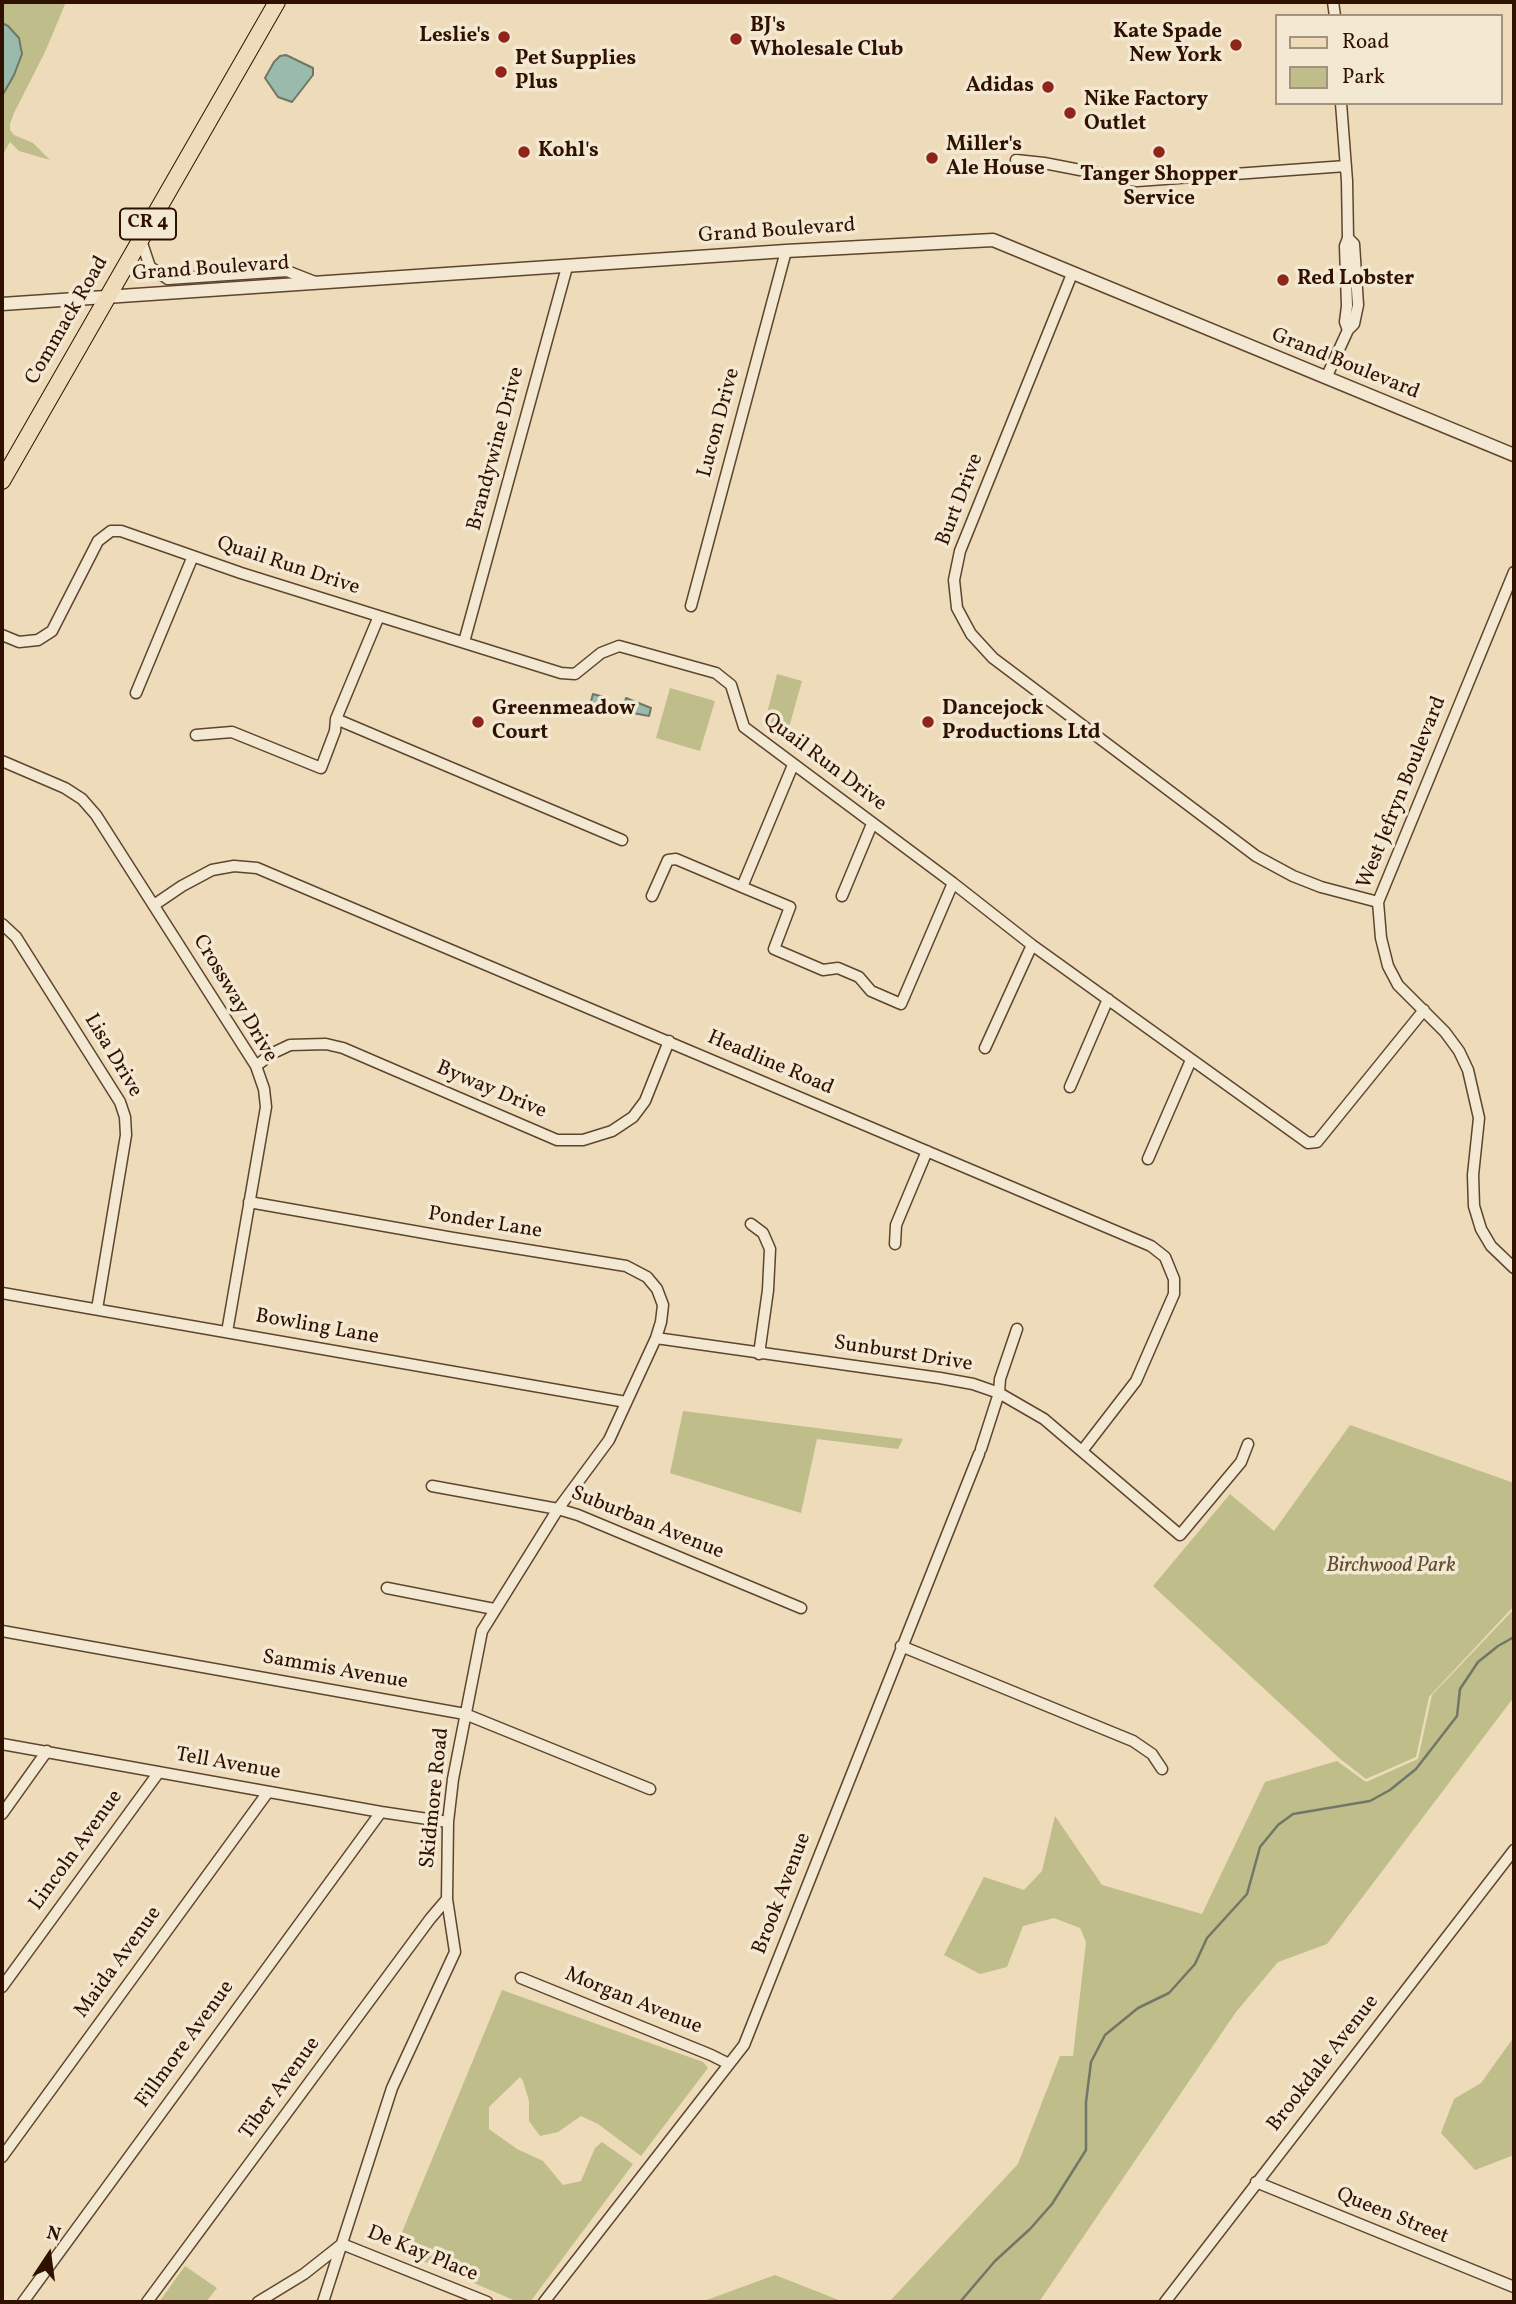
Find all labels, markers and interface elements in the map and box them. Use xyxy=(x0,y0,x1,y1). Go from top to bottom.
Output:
place label: BJ's Wholesale Club xyxy=(750,14,903,64)
legend xyxy=(1274,14,1502,105)
place label: Kate Spade New York xyxy=(1113,20,1222,70)
place label: Leslie's xyxy=(419,24,490,50)
text: Road xyxy=(1342,28,1389,57)
marker: Leslie's xyxy=(496,29,512,45)
marker: BJ's Wholesale Club xyxy=(728,31,744,47)
marker: Kate Spade New York xyxy=(1228,37,1244,53)
place label: Pet Supplies Plus xyxy=(515,47,636,97)
text: Park xyxy=(1342,63,1385,92)
marker: Pet Supplies Plus xyxy=(493,64,509,80)
place label: Adidas xyxy=(966,74,1034,100)
marker: Adidas xyxy=(1040,79,1056,95)
place label: Nike Factory Outlet xyxy=(1084,88,1208,138)
marker: Nike Factory Outlet xyxy=(1062,105,1078,121)
place label: Miller's Ale House xyxy=(946,133,1045,183)
place label: Kohl's xyxy=(538,139,599,165)
marker: Kohl's xyxy=(516,144,532,160)
marker: Tanger Shopper Service xyxy=(1151,144,1167,160)
marker: Miller's Ale House xyxy=(924,150,940,166)
place label: Tanger Shopper Service xyxy=(1080,163,1238,213)
road number: CR 4 xyxy=(120,208,176,240)
street label: Grand Boulevard xyxy=(698,214,856,250)
street label: Commack Road xyxy=(21,252,115,390)
street label: Grand Boulevard xyxy=(132,252,290,288)
place label: Red Lobster xyxy=(1297,267,1414,293)
marker: Red Lobster xyxy=(1275,272,1291,288)
street label: Grand Boulevard xyxy=(1267,324,1423,406)
street label: Brandywine Drive xyxy=(463,364,531,534)
street label: Lucon Drive xyxy=(693,366,747,480)
street label: Burt Drive xyxy=(932,450,990,550)
street label: Quail Run Drive xyxy=(213,532,363,602)
street label: West Jefryn Boulevard xyxy=(1353,693,1453,893)
place label: Greenmeadow Court xyxy=(492,697,635,747)
place label: Dancejock Productions Ltd xyxy=(942,697,1101,747)
street label: Quail Run Drive xyxy=(757,708,891,818)
marker: Greenmeadow Court xyxy=(470,714,486,730)
marker: Dancejock Productions Ltd xyxy=(920,714,936,730)
street label: Crossway Drive xyxy=(186,931,282,1067)
street label: Lisa Drive xyxy=(77,1010,147,1102)
street label: Headline Road xyxy=(703,1026,837,1102)
street label: Byway Drive xyxy=(432,1056,550,1126)
street label: Ponder Lane xyxy=(426,1203,544,1245)
street label: Bowling Lane xyxy=(253,1305,381,1351)
street label: Sunburst Drive xyxy=(832,1332,974,1378)
street label: Suburban Avenue xyxy=(567,1482,727,1566)
park label: Birchwood Park xyxy=(1326,1554,1456,1580)
street label: Sammis Avenue xyxy=(260,1646,410,1696)
street label: Skidmore Road xyxy=(416,1726,456,1870)
street label: Tell Avenue xyxy=(174,1743,282,1787)
street label: Lincoln Avenue xyxy=(25,1786,129,1916)
street label: Brook Avenue xyxy=(748,1830,818,1958)
street label: Maida Avenue xyxy=(70,1902,168,2024)
street label: Morgan Avenue xyxy=(561,1963,705,2041)
street label: Fillmore Avenue xyxy=(131,1976,241,2114)
street label: Brookdale Avenue xyxy=(1263,1991,1385,2137)
street label: Tiber Avenue xyxy=(235,2033,327,2145)
street label: Queen Street xyxy=(1332,2183,1452,2251)
north arrow xyxy=(14,2220,84,2290)
text: N xyxy=(44,2220,63,2249)
street label: De Kay Place xyxy=(363,2221,481,2289)

